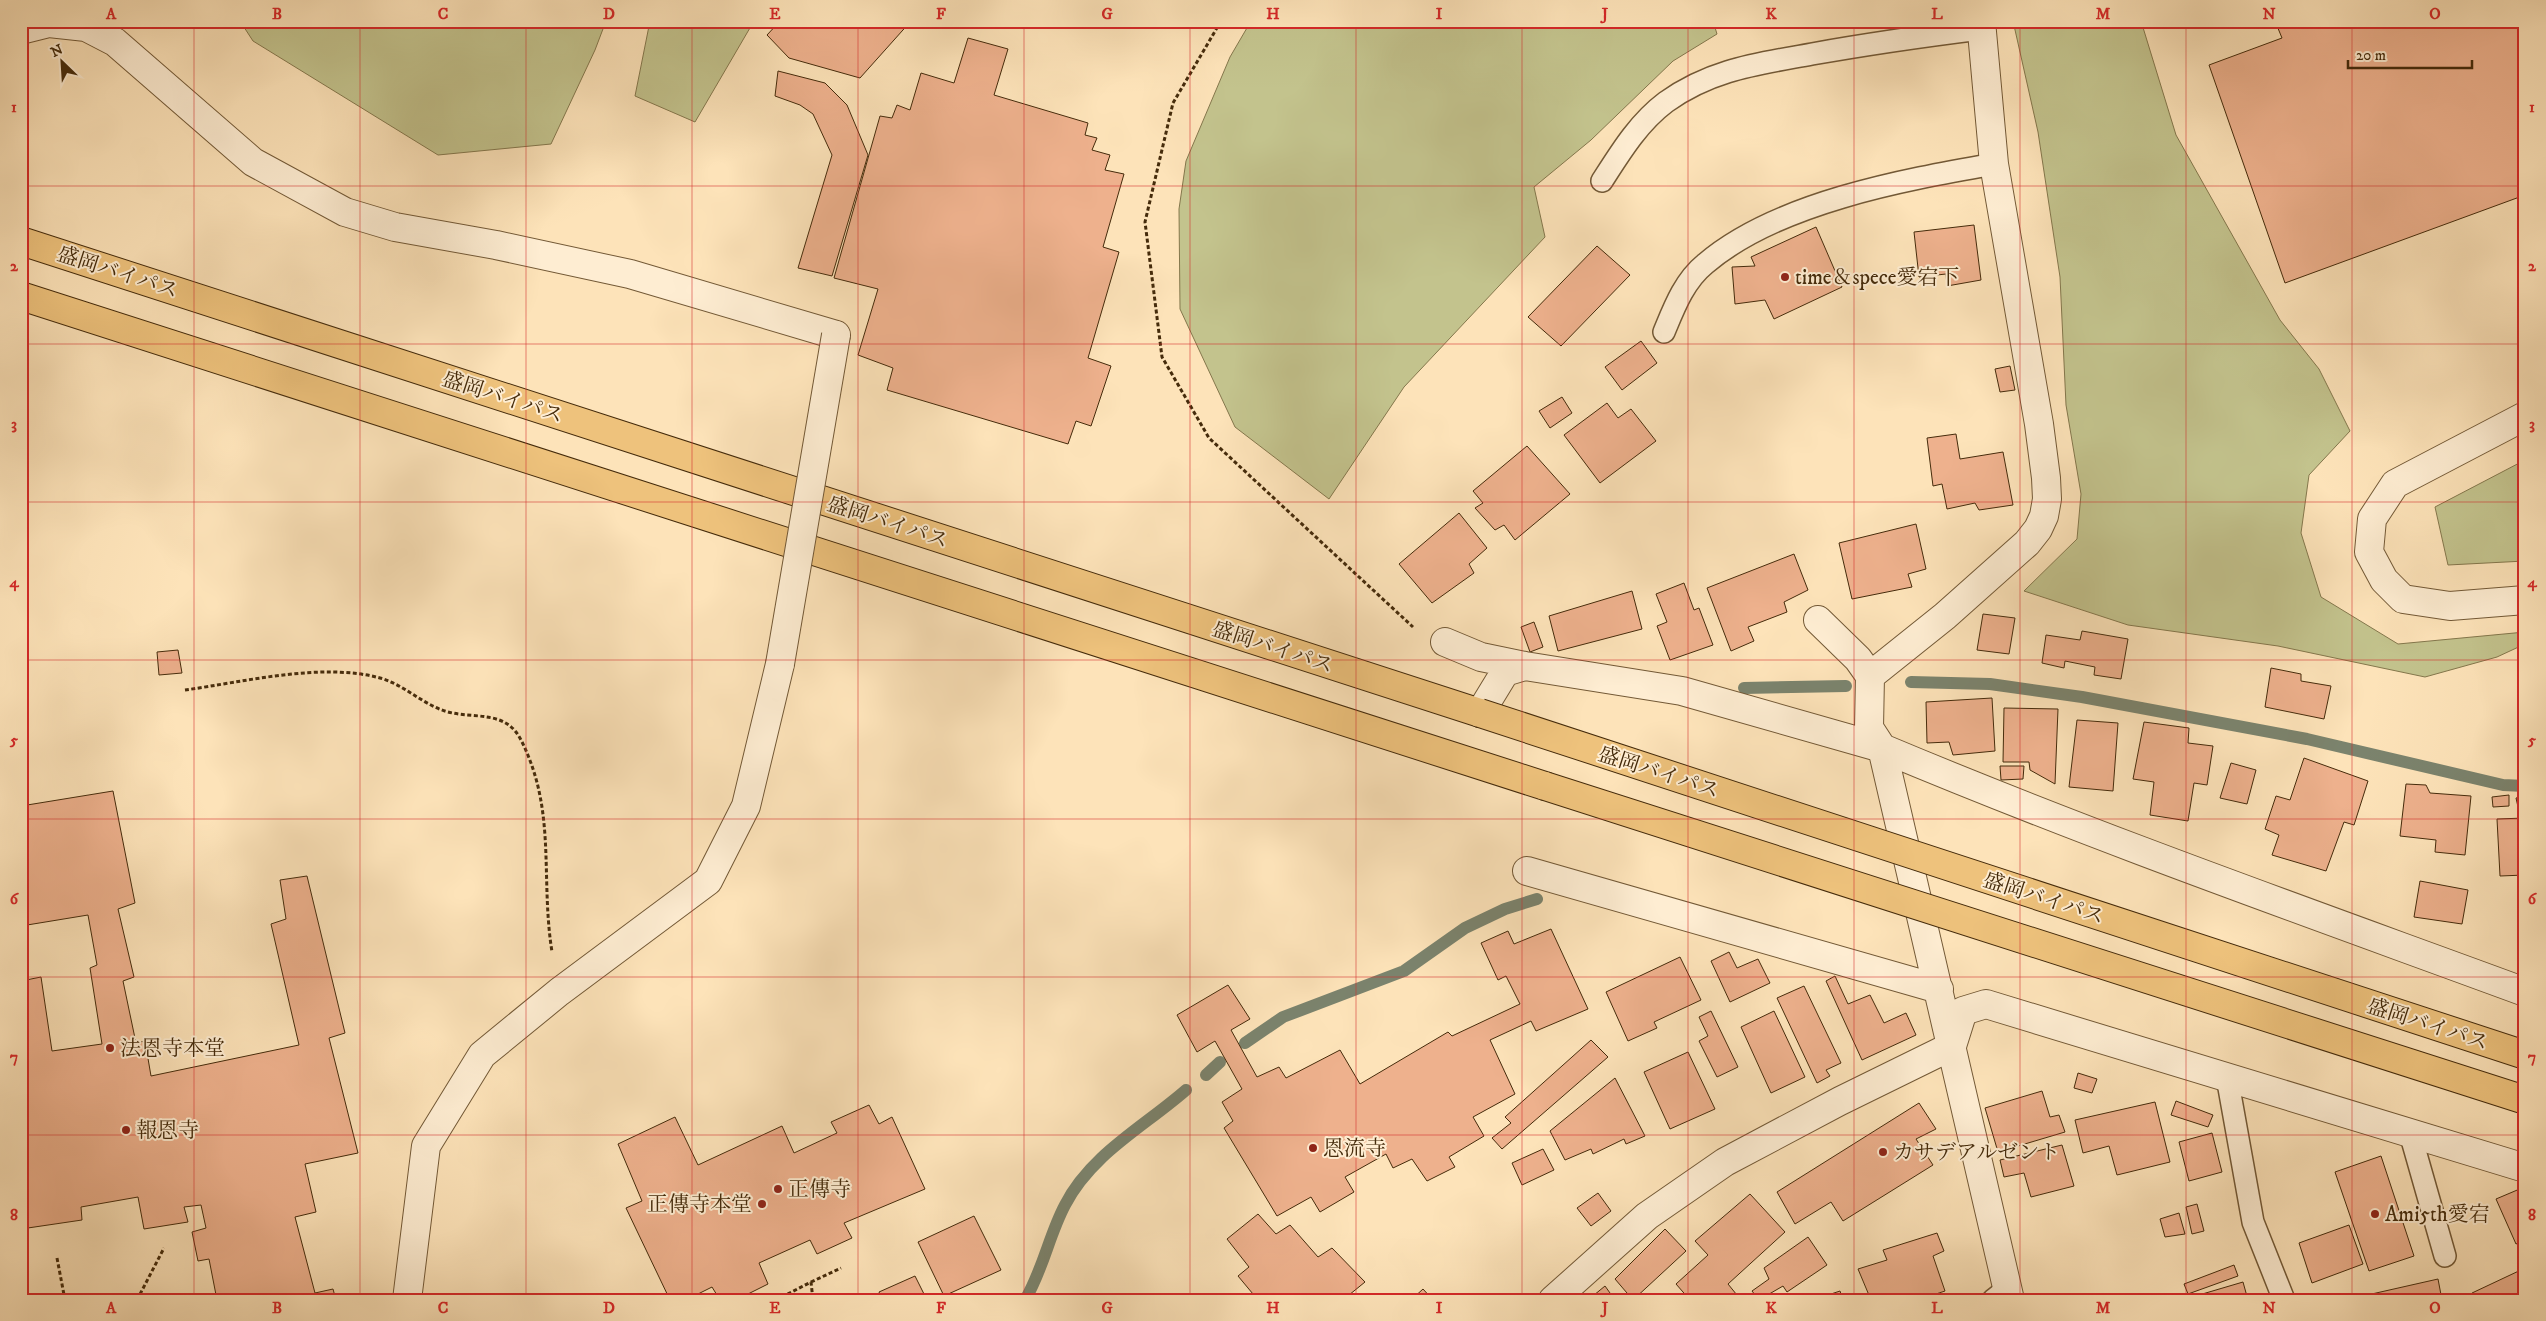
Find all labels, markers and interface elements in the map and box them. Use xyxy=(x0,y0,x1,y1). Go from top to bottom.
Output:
text: A xyxy=(105,4,117,24)
text: B xyxy=(272,4,282,24)
text: C xyxy=(438,4,448,24)
text: D xyxy=(603,4,615,24)
text: E xyxy=(769,4,781,24)
text: F xyxy=(936,4,946,24)
text: G xyxy=(1101,4,1113,24)
text: H xyxy=(1266,4,1280,24)
text: I xyxy=(1436,4,1443,24)
text: J xyxy=(1600,4,1609,24)
text: K xyxy=(1765,4,1777,24)
text: L xyxy=(1931,4,1943,24)
text: M xyxy=(2096,4,2111,24)
text: N xyxy=(2262,4,2276,24)
text: O xyxy=(2429,4,2441,24)
north arrow xyxy=(38,38,88,88)
scale bar xyxy=(2348,38,2472,70)
text: N xyxy=(48,40,66,62)
text: 20 m xyxy=(2356,46,2386,65)
text: 1 xyxy=(11,97,17,117)
text: 1 xyxy=(2529,97,2535,117)
street label: 盛岡バイパス xyxy=(54,241,181,305)
text: 2 xyxy=(10,256,19,276)
text: 2 xyxy=(2528,256,2537,276)
place label: time＆spece愛宕下 xyxy=(1795,265,1960,291)
marker: time＆spece愛宕下 xyxy=(1779,271,1791,283)
street label: 盛岡バイパス xyxy=(439,366,566,430)
text: 3 xyxy=(11,414,17,434)
text: 3 xyxy=(2529,414,2535,434)
street label: 盛岡バイパス xyxy=(824,491,951,555)
text: 4 xyxy=(8,572,19,592)
text: 4 xyxy=(2526,572,2537,592)
street label: 盛岡バイパス xyxy=(1209,616,1336,680)
text: 5 xyxy=(9,730,18,750)
text: 5 xyxy=(2527,730,2536,750)
street label: 盛岡バイパス xyxy=(1595,741,1722,805)
street label: 盛岡バイパス xyxy=(1980,867,2107,931)
text: 6 xyxy=(10,889,20,909)
text: 6 xyxy=(2528,889,2538,909)
street label: 盛岡バイパス xyxy=(2364,993,2491,1057)
place label: 法恩寺本堂 xyxy=(120,1036,225,1062)
marker: 法恩寺本堂 xyxy=(104,1042,116,1054)
text: 7 xyxy=(10,1047,18,1067)
text: 7 xyxy=(2528,1047,2536,1067)
place label: 報恩寺 xyxy=(136,1118,199,1144)
marker: 報恩寺 xyxy=(120,1124,132,1136)
place label: 恩流寺 xyxy=(1323,1136,1386,1162)
place label: カサデアルゼント xyxy=(1893,1140,2060,1166)
marker: 恩流寺 xyxy=(1307,1142,1319,1154)
marker: カサデアルゼント xyxy=(1877,1146,1889,1158)
place label: 正傳寺 xyxy=(788,1177,851,1203)
marker: 正傳寺 xyxy=(772,1183,784,1195)
place label: 正傳寺本堂 xyxy=(647,1192,752,1218)
marker: 正傳寺本堂 xyxy=(756,1198,768,1210)
place label: Ami5th愛宕 xyxy=(2385,1202,2490,1228)
text: 8 xyxy=(10,1205,18,1225)
text: 8 xyxy=(2528,1205,2536,1225)
marker: Ami5th愛宕 xyxy=(2369,1208,2381,1220)
text: A xyxy=(105,1298,117,1318)
text: B xyxy=(272,1298,282,1318)
text: C xyxy=(438,1298,448,1318)
text: D xyxy=(603,1298,615,1318)
text: E xyxy=(769,1298,781,1318)
text: F xyxy=(936,1298,946,1318)
text: G xyxy=(1101,1298,1113,1318)
text: H xyxy=(1266,1298,1280,1318)
text: I xyxy=(1436,1298,1443,1318)
text: J xyxy=(1600,1298,1609,1318)
text: K xyxy=(1765,1298,1777,1318)
text: L xyxy=(1931,1298,1943,1318)
text: M xyxy=(2096,1298,2111,1318)
text: N xyxy=(2262,1298,2276,1318)
text: O xyxy=(2429,1298,2441,1318)

